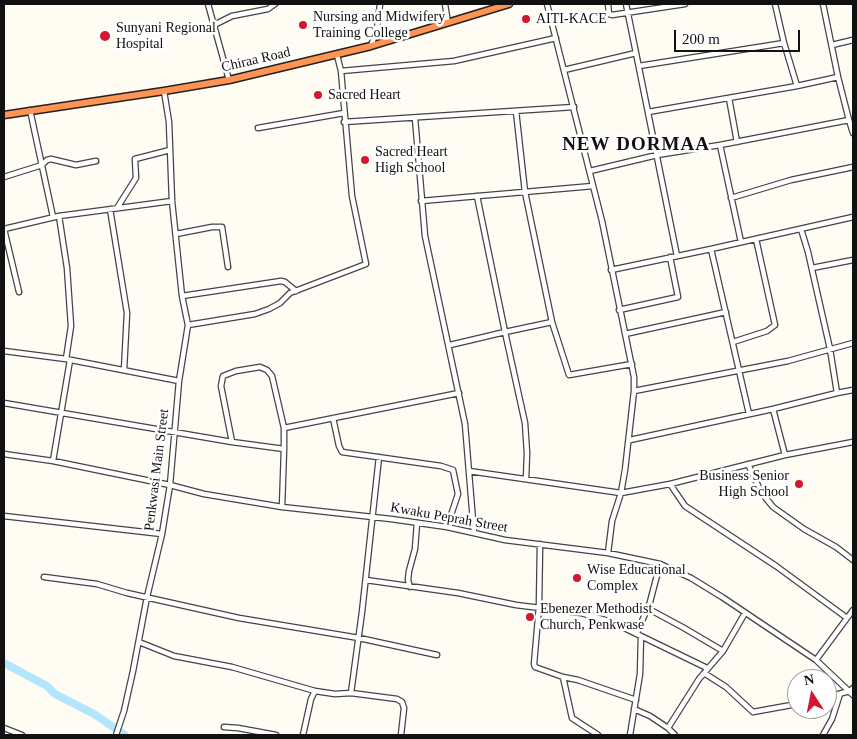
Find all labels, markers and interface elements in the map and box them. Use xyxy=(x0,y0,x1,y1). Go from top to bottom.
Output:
place label: Nursing and Midwifery Training College xyxy=(313,9,445,41)
place label: AITI-KACE xyxy=(536,11,607,27)
marker: AITI-KACE xyxy=(520,13,532,25)
marker: Nursing and Midwifery Training College xyxy=(297,19,309,31)
place label: Sunyani Regional Hospital xyxy=(116,20,216,52)
scale bar xyxy=(677,20,803,52)
marker: Sunyani Regional Hospital xyxy=(98,29,112,43)
text: 200 m xyxy=(682,31,720,47)
street label: Chiraa Road xyxy=(220,44,292,76)
place label: Sacred Heart xyxy=(328,87,401,103)
marker: Sacred Heart xyxy=(312,89,324,101)
district label: NEW DORMAA xyxy=(561,134,711,156)
place label: Sacred Heart High School xyxy=(375,144,448,176)
marker: Sacred Heart High School xyxy=(359,154,371,166)
street label: Penkwasi Main Street xyxy=(141,408,173,532)
place label: Business Senior High School xyxy=(699,468,789,501)
marker: Business Senior High School xyxy=(793,478,805,490)
street label: Kwaku Peprah Street xyxy=(389,499,509,537)
place label: Wise Educational Complex xyxy=(587,562,686,594)
marker: Wise Educational Complex xyxy=(571,572,583,584)
place label: Ebenezer Methodist Church, Penkwase xyxy=(540,601,652,634)
marker: Ebenezer Methodist Church, Penkwase xyxy=(524,611,536,623)
north arrow xyxy=(787,669,837,719)
text: N xyxy=(803,671,816,688)

